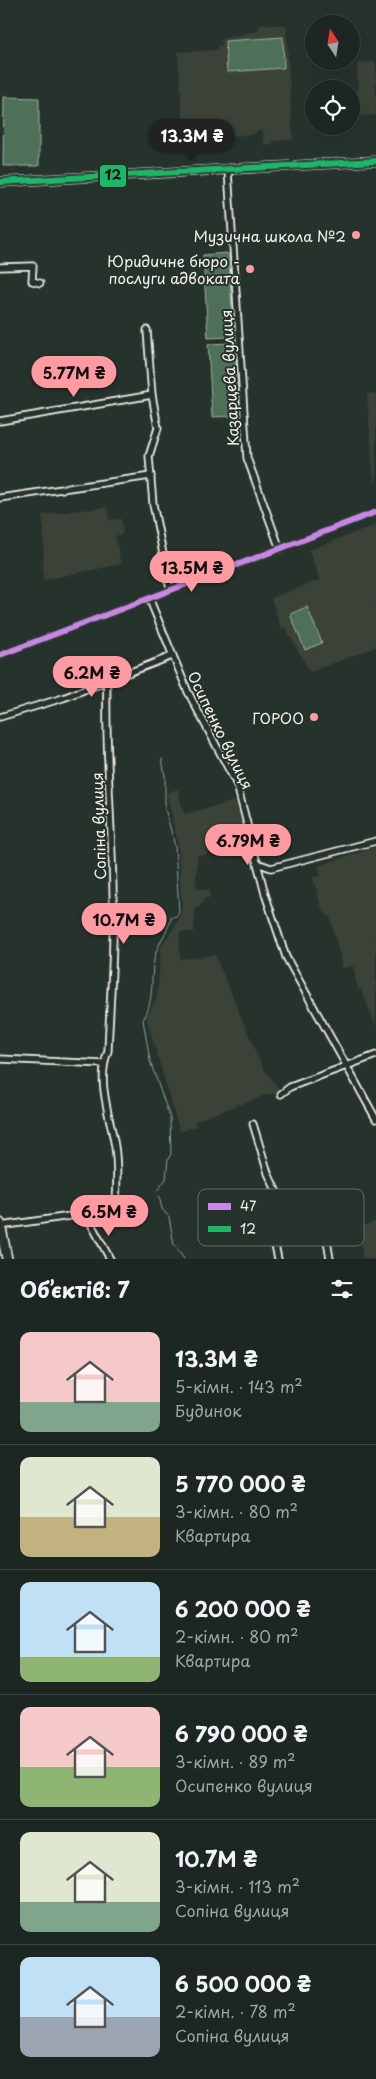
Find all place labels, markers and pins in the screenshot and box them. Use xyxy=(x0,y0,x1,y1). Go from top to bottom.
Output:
pin: 13.3M ₴ xyxy=(146,119,238,161)
place label: Музична школа №2 xyxy=(193,224,346,247)
marker: Музична школа №2 xyxy=(350,229,362,241)
place label: Юридичне бюро - послуги адвоката xyxy=(107,249,241,289)
marker: Юридичне бюро - послуги адвоката xyxy=(244,263,256,275)
pin: 5.77M ₴ xyxy=(28,356,120,398)
pin: 13.5M ₴ xyxy=(146,550,238,593)
pin: 6.2M ₴ xyxy=(51,656,133,698)
place label: ГОРОО xyxy=(252,706,304,729)
marker: ГОРОО xyxy=(308,711,320,723)
pin: 6.79M ₴ xyxy=(202,824,294,866)
pin: 10.7M ₴ xyxy=(78,902,170,945)
pin: 6.5M ₴ xyxy=(68,1194,150,1237)

